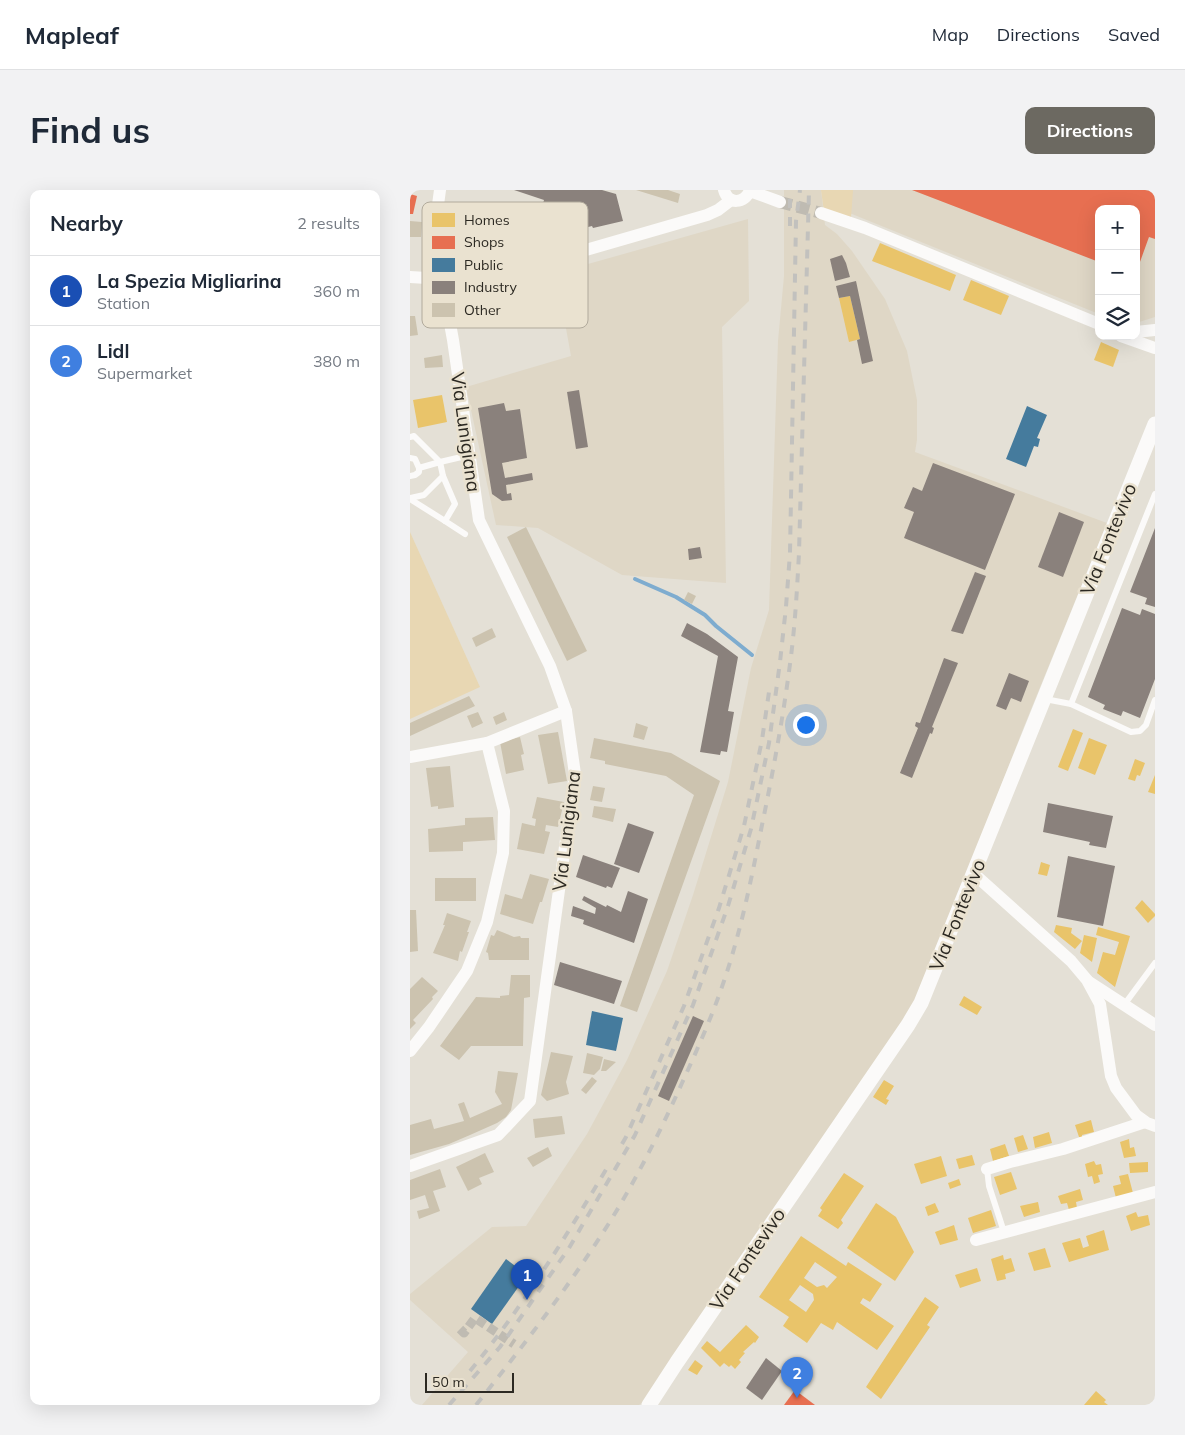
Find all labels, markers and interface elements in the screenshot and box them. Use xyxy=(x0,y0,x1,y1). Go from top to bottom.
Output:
text: Mapleaf xyxy=(25,20,119,50)
text: Map xyxy=(932,23,969,46)
text: Directions xyxy=(997,23,1080,46)
text: Saved xyxy=(1108,23,1160,46)
button: Directions xyxy=(1025,107,1155,154)
text: Find us xyxy=(30,108,150,152)
legend xyxy=(422,202,588,328)
map controls xyxy=(1095,205,1140,340)
button: + xyxy=(1095,205,1140,250)
text: Nearby xyxy=(50,210,123,236)
text: Homes xyxy=(464,211,510,229)
text: 2 results xyxy=(297,213,360,233)
text: Shops xyxy=(464,233,504,251)
button: − xyxy=(1095,250,1140,295)
text: Public xyxy=(464,256,503,274)
text: La Spezia Migliarina xyxy=(97,269,282,293)
text: Industry xyxy=(464,278,518,296)
text: 1 xyxy=(61,281,71,301)
text: 360 m xyxy=(313,281,360,301)
text: Station xyxy=(97,293,150,313)
button: layers xyxy=(1095,295,1140,340)
text: Other xyxy=(464,301,502,319)
text: Lidl xyxy=(97,339,129,363)
text: 2 xyxy=(61,351,71,371)
text: 380 m xyxy=(313,351,360,371)
text: Supermarket xyxy=(97,363,192,383)
street label: Via Lunigiana xyxy=(446,370,486,494)
street label: Via Fontevivo xyxy=(1075,480,1141,598)
your location xyxy=(793,712,819,738)
street label: Via Lunigiana xyxy=(547,770,585,892)
street label: Via Fontevivo xyxy=(924,856,990,974)
street label: Via Fontevivo xyxy=(704,1203,790,1315)
pin: 1 xyxy=(511,1259,543,1300)
pin: 2 xyxy=(781,1357,813,1398)
scale bar xyxy=(425,1370,514,1393)
text: 50 m xyxy=(432,1373,465,1391)

